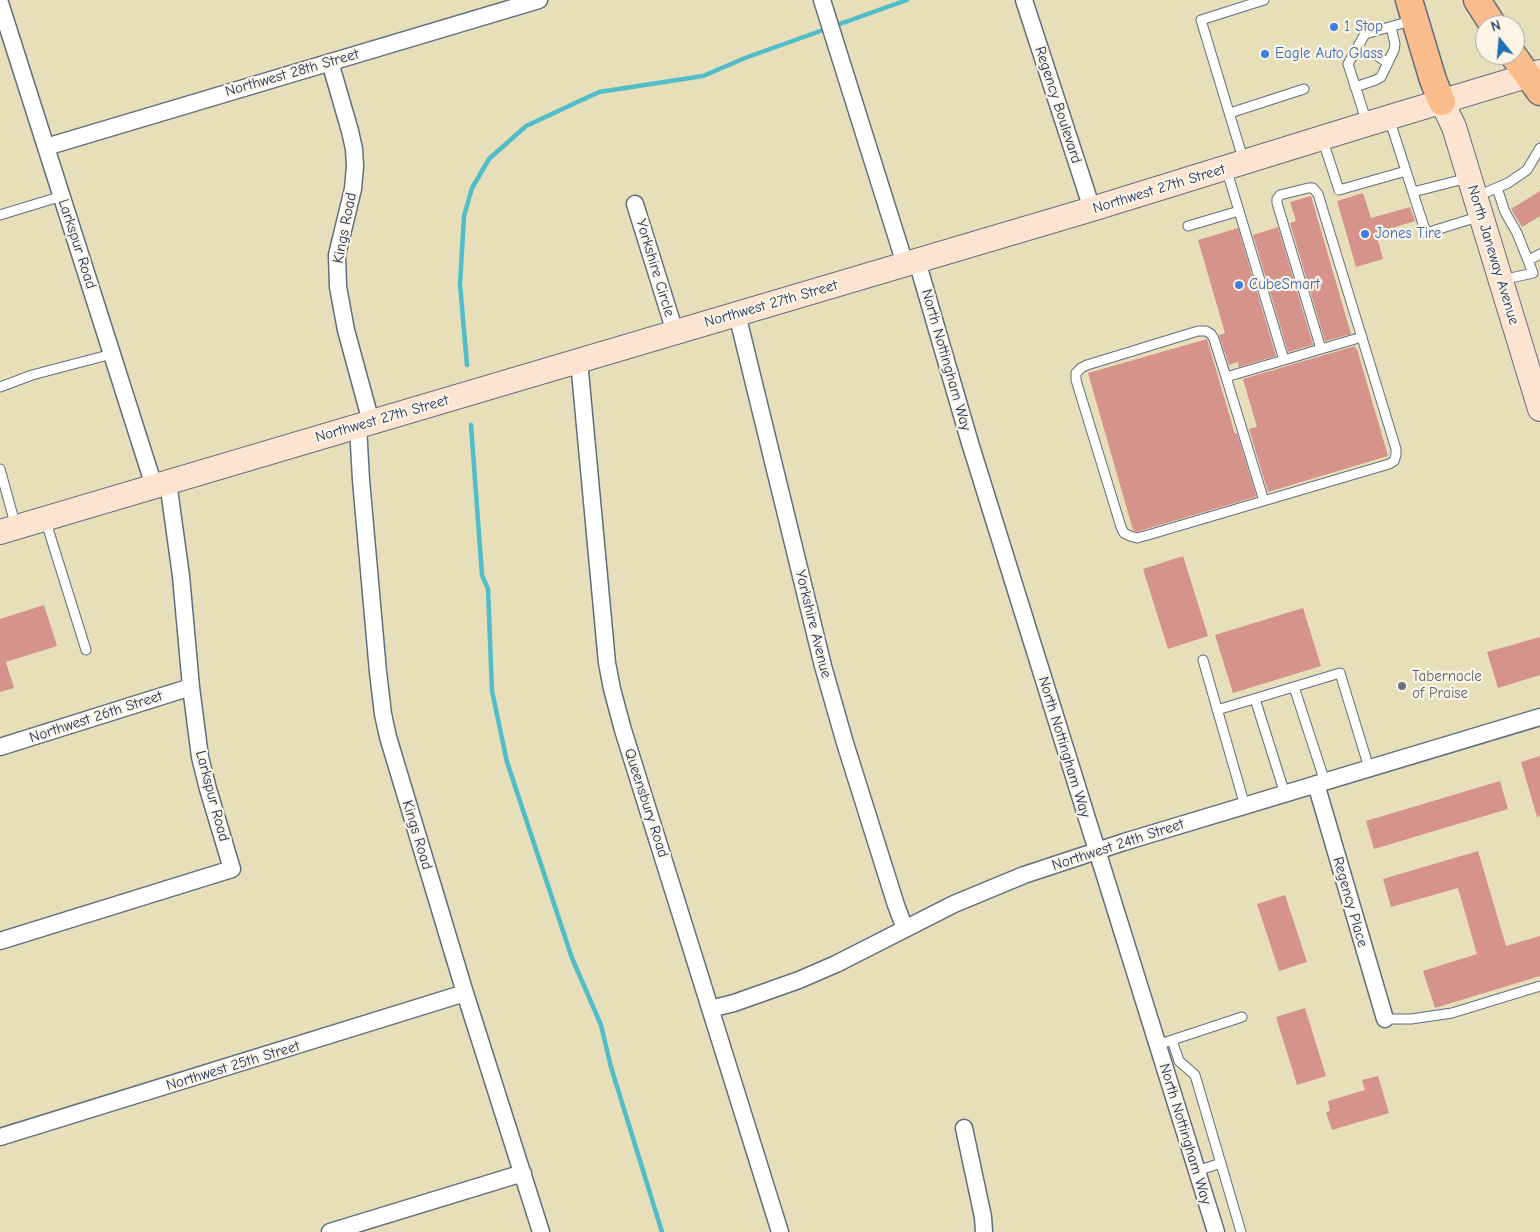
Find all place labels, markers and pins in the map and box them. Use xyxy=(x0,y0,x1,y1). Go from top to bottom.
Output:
place label: 1 Stop xyxy=(1344,18,1383,36)
marker: 1 Stop xyxy=(1328,21,1340,33)
place label: Eagle Auto Glass xyxy=(1275,45,1383,63)
marker: Eagle Auto Glass xyxy=(1259,48,1271,60)
place label: Jones Tire xyxy=(1375,225,1441,243)
marker: Jones Tire xyxy=(1359,228,1371,240)
place label: CubeSmart xyxy=(1249,276,1320,294)
marker: CubeSmart xyxy=(1233,279,1245,291)
place label: Tabernacle of Praise xyxy=(1412,668,1482,703)
marker: Tabernacle of Praise xyxy=(1396,680,1408,692)

